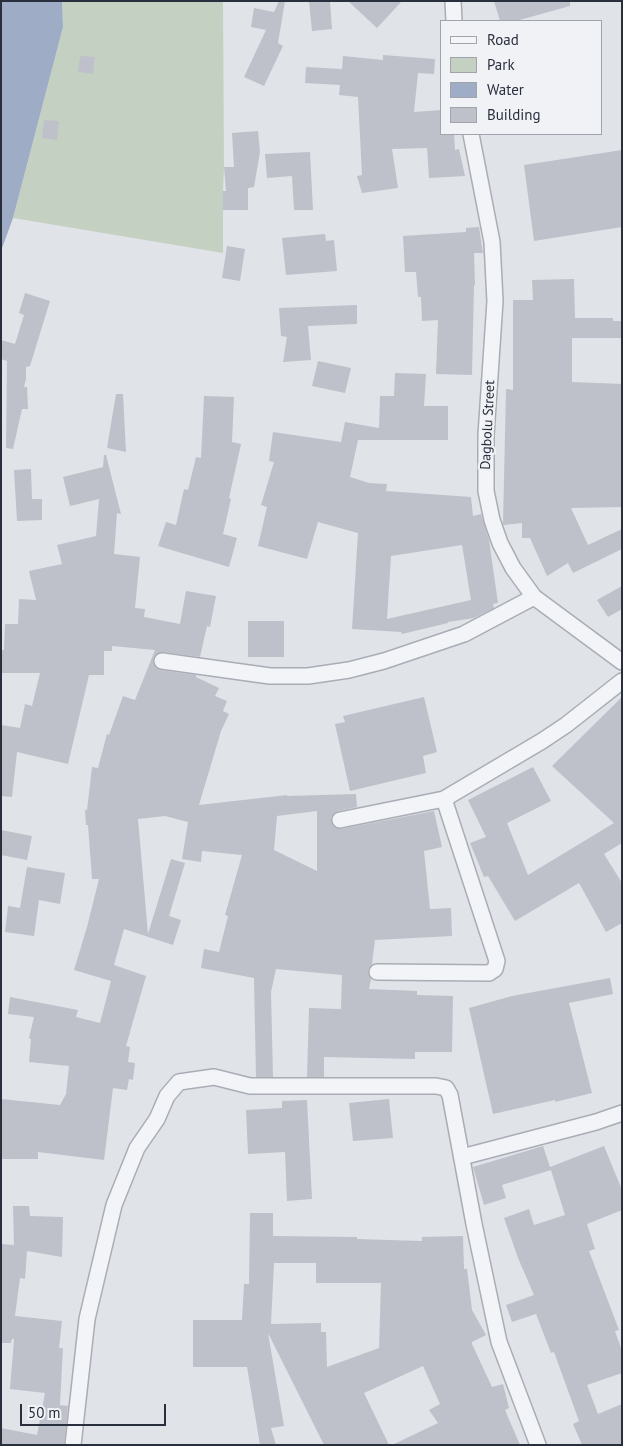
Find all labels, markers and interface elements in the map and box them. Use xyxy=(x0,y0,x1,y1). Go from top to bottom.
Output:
legend xyxy=(440,20,603,135)
text: Road xyxy=(487,30,519,49)
text: Park xyxy=(487,55,515,74)
text: Water xyxy=(487,80,524,99)
text: Building xyxy=(487,105,541,124)
street label: Dagbolu Street xyxy=(477,380,499,470)
scale bar xyxy=(22,1394,169,1426)
text: 50 m xyxy=(28,1403,61,1422)

